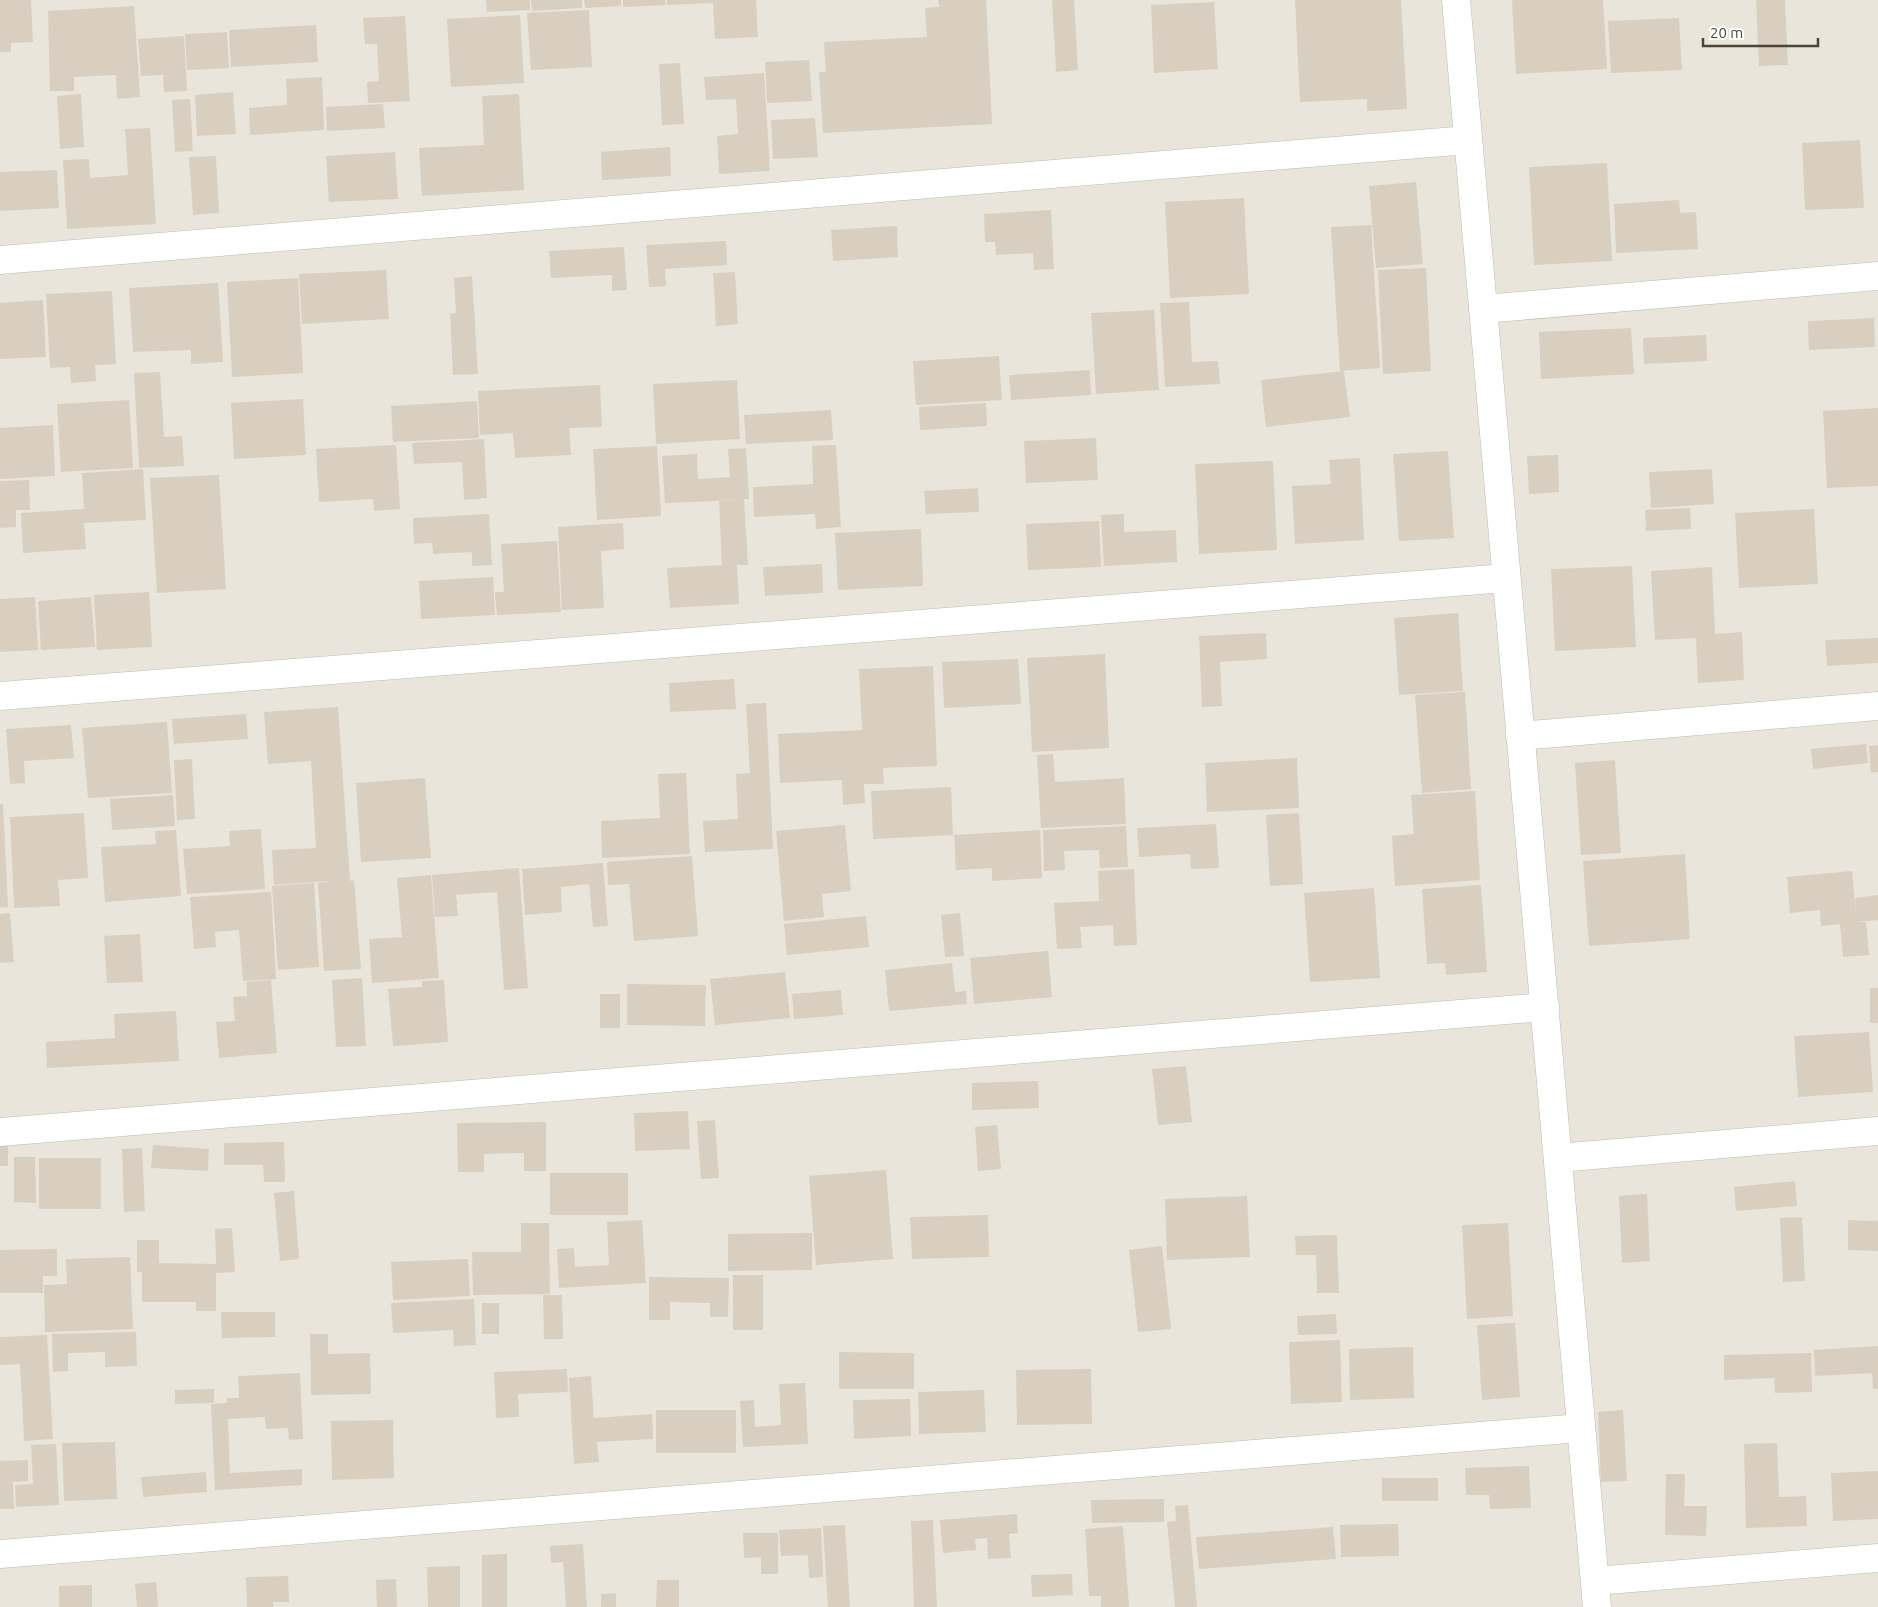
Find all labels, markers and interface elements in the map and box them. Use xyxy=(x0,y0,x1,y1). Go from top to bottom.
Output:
scale bar xyxy=(1703,15,1818,47)
text: 20 m xyxy=(1710,24,1743,41)

